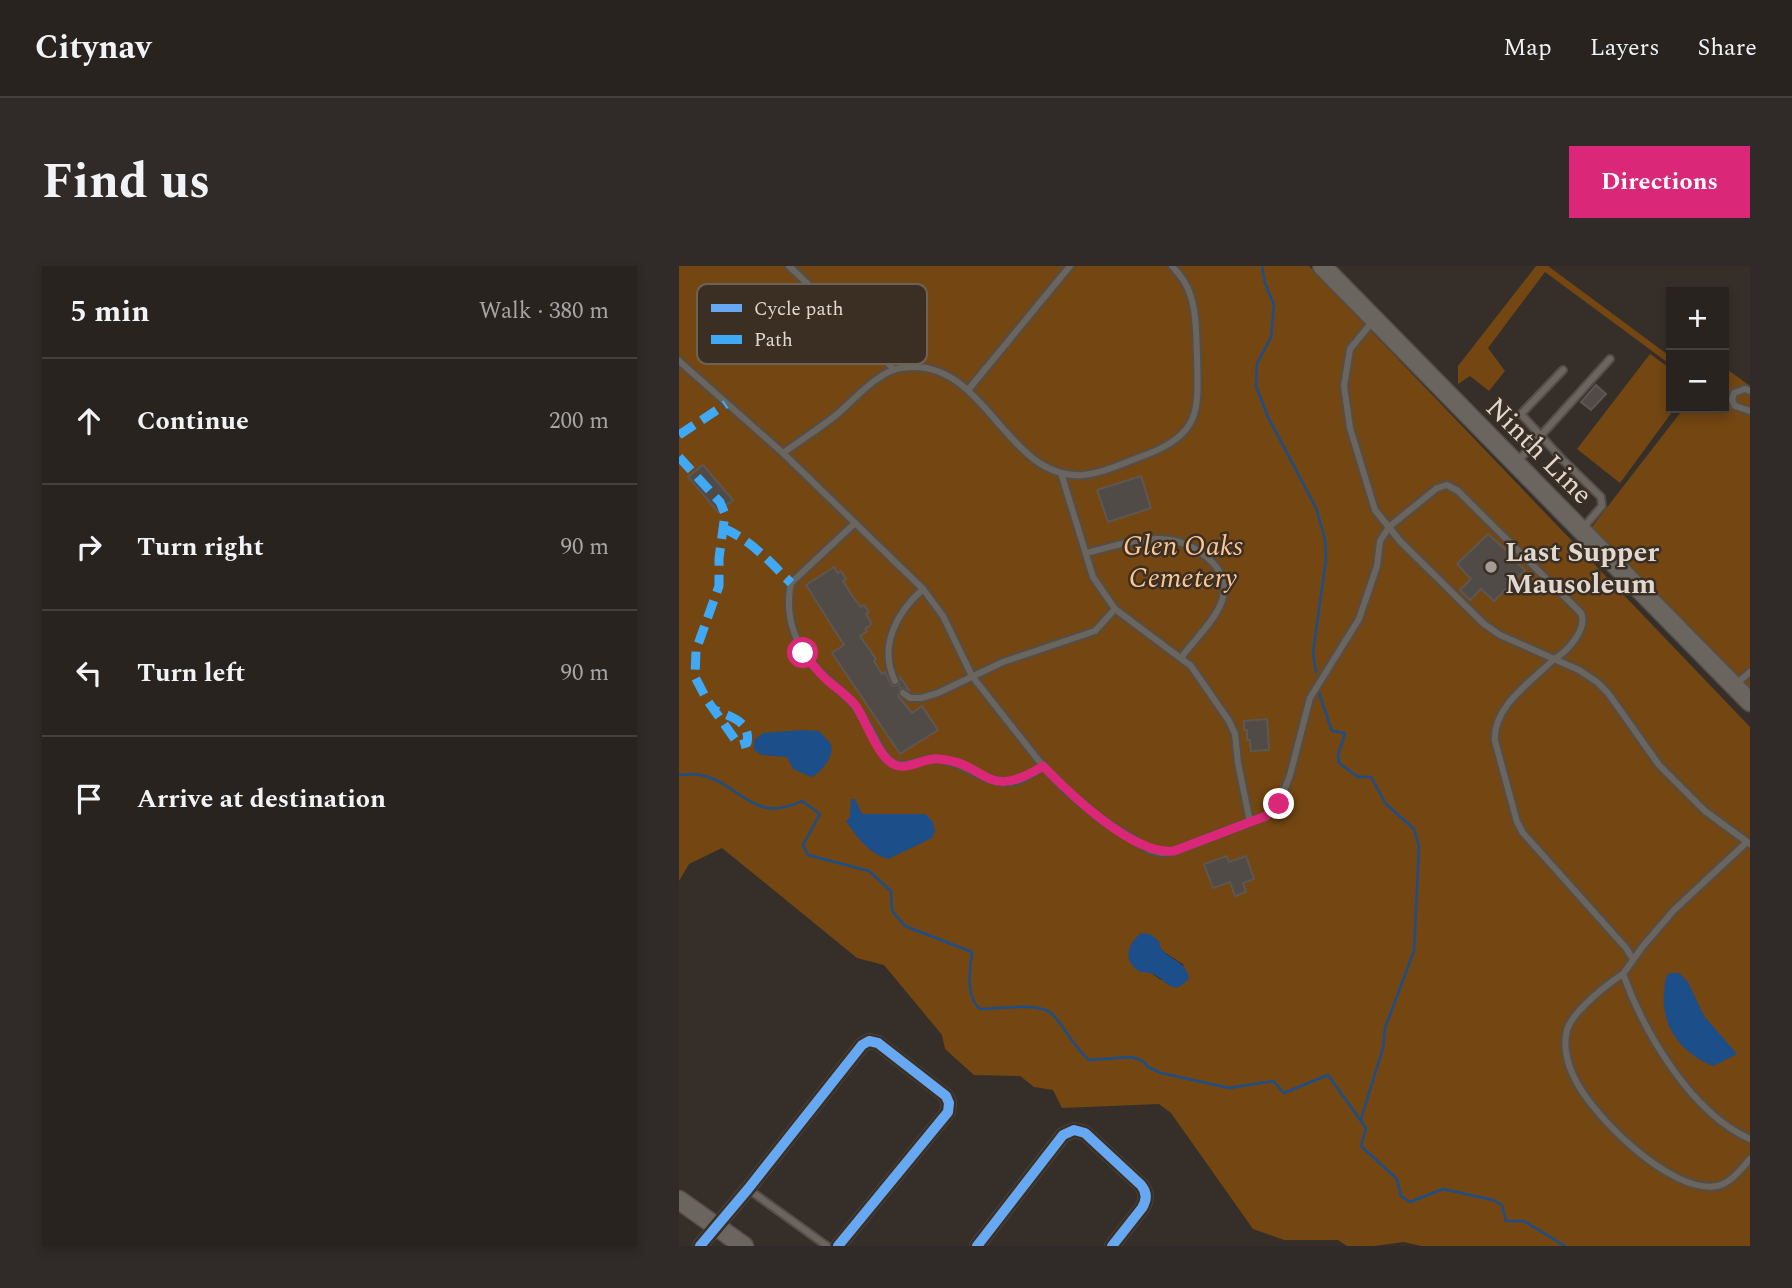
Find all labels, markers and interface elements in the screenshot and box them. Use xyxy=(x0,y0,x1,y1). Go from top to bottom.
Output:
text: Citynav xyxy=(35,23,151,73)
text: Map xyxy=(1503,30,1552,66)
text: Layers xyxy=(1590,30,1660,66)
text: Share xyxy=(1698,30,1757,66)
text: Find us xyxy=(42,145,210,220)
button: Directions xyxy=(1569,146,1750,218)
legend xyxy=(697,284,927,364)
map controls xyxy=(1666,287,1729,413)
button: + xyxy=(1666,287,1729,350)
text: 5 min xyxy=(70,289,150,335)
text: Walk · 380 m xyxy=(479,294,609,329)
text: Cycle path xyxy=(754,295,844,324)
text: Path xyxy=(754,326,793,355)
button: − xyxy=(1666,350,1729,413)
street label: Ninth Line xyxy=(1475,387,1603,515)
text: Continue xyxy=(137,401,249,441)
icon: ahead xyxy=(70,402,108,440)
text: 200 m xyxy=(549,404,609,439)
park label: Glen Oaks Cemetery xyxy=(1123,525,1243,600)
text: Turn right xyxy=(137,527,264,567)
icon: right xyxy=(70,528,108,566)
text: 90 m xyxy=(560,530,609,565)
place label: Last Supper Mausoleum xyxy=(1505,531,1659,606)
marker: Last Supper Mausoleum xyxy=(1483,559,1499,575)
route start xyxy=(787,637,818,668)
text: Turn left xyxy=(137,653,245,693)
icon: left xyxy=(70,654,108,692)
text: 90 m xyxy=(560,656,609,691)
text: Arrive at destination xyxy=(137,779,386,819)
icon: arrive xyxy=(70,780,108,818)
route end xyxy=(1263,788,1294,819)

